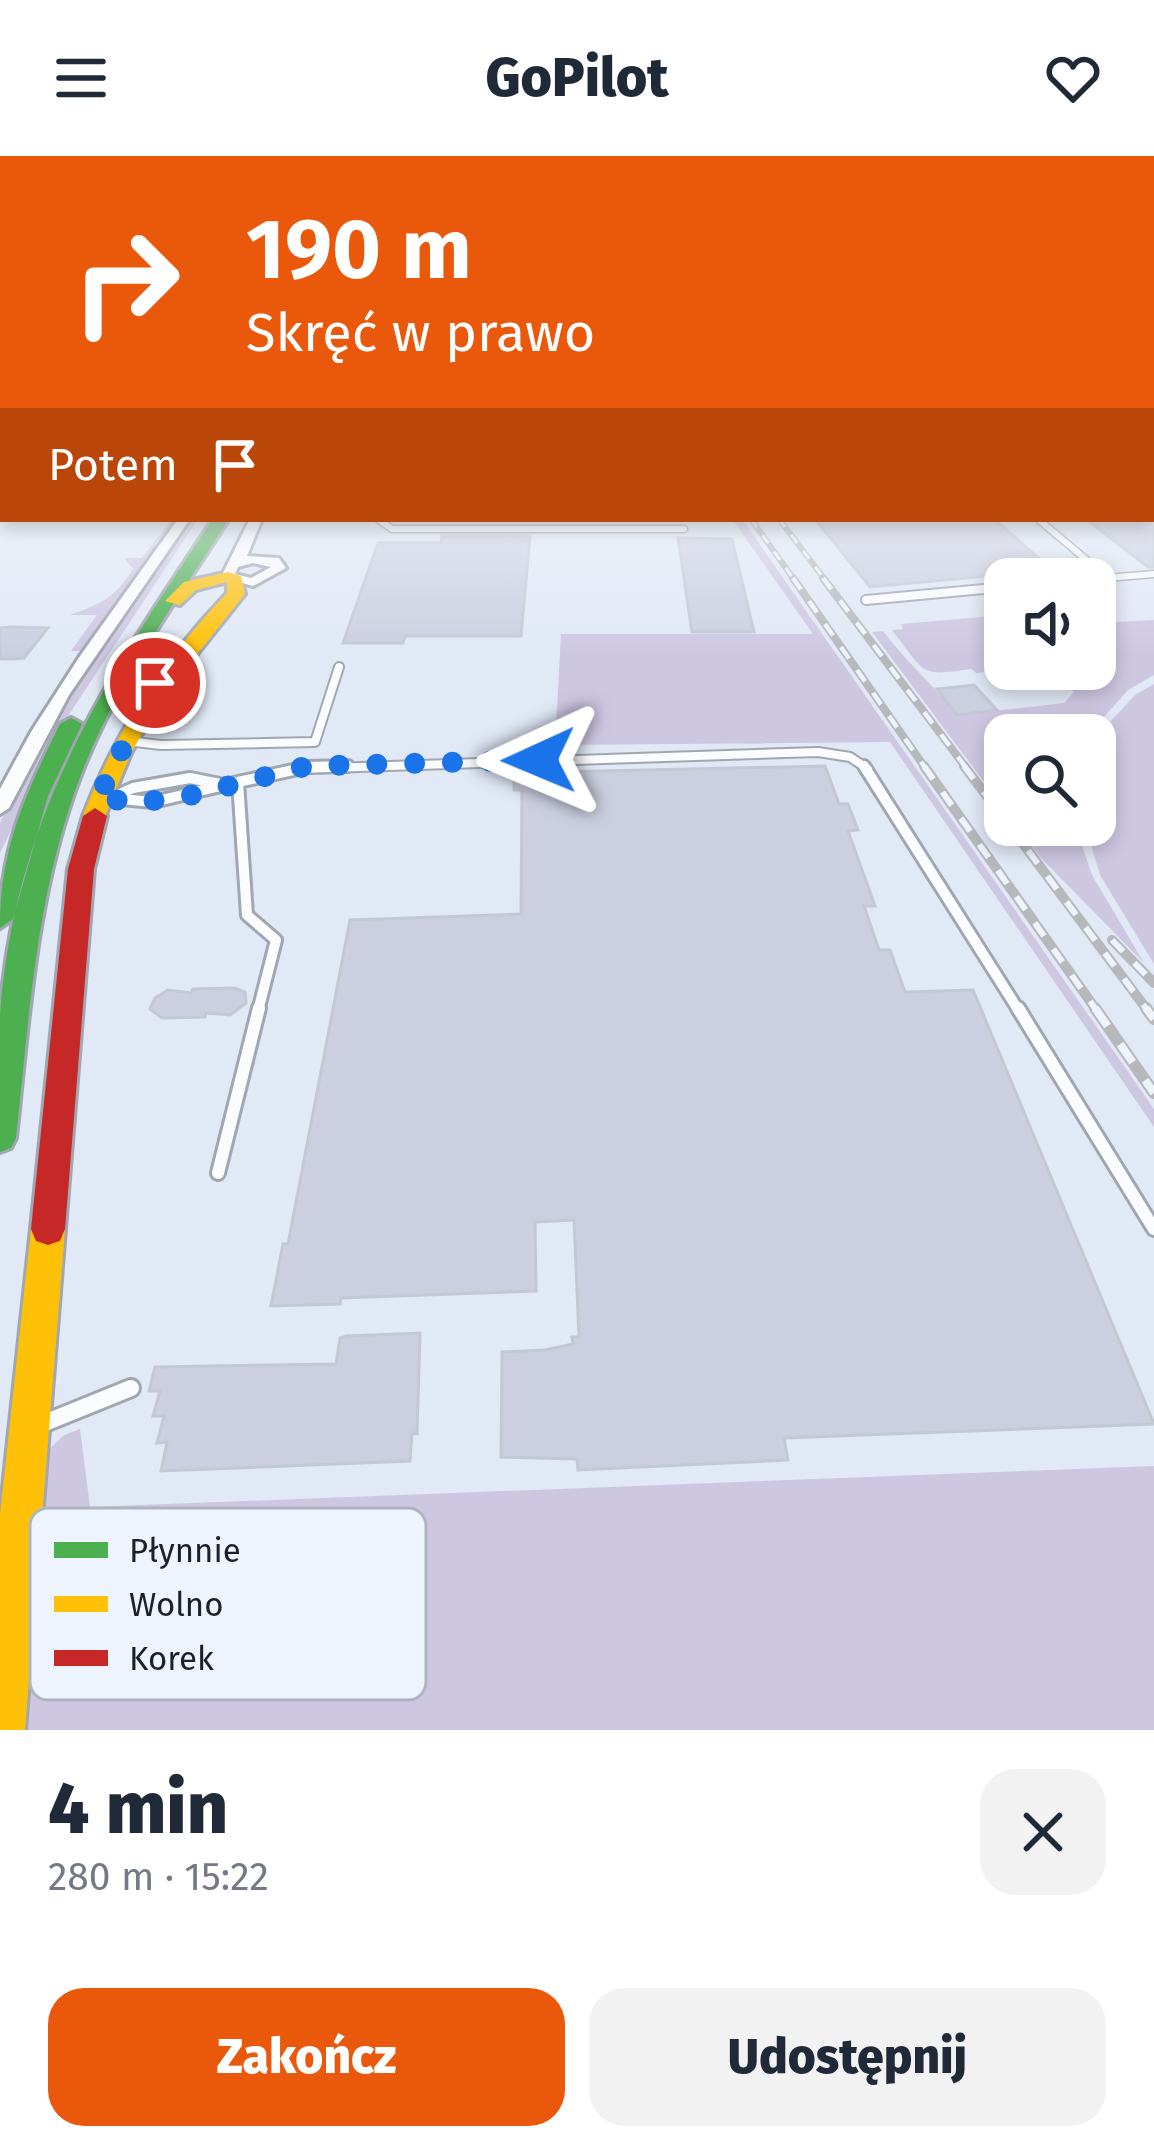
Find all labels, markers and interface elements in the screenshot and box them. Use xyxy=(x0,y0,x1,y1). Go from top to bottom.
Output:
icon: menu xyxy=(48,45,114,111)
icon: heart xyxy=(1040,45,1106,111)
text: GoPilot xyxy=(485,46,669,110)
text: 190 m xyxy=(246,199,472,300)
icon: right xyxy=(48,204,204,360)
text: Skręć w prawo xyxy=(246,301,595,365)
icon: arrive xyxy=(202,432,268,498)
text: Potem xyxy=(48,438,178,492)
map controls xyxy=(984,558,1116,846)
button: sound xyxy=(984,558,1116,690)
pin xyxy=(104,632,206,734)
icon: arrive xyxy=(122,650,188,716)
position arrow xyxy=(476,697,602,823)
button: search xyxy=(984,714,1116,846)
legend xyxy=(30,1508,426,1700)
text: Płynnie xyxy=(129,1531,241,1571)
text: Wolno xyxy=(129,1585,223,1625)
text: Korek xyxy=(129,1639,214,1679)
text: 4 min xyxy=(48,1766,228,1852)
button: close xyxy=(980,1769,1106,1895)
text: 280 m · 15:22 xyxy=(48,1854,269,1900)
button: Zakończ xyxy=(48,1988,565,2126)
button: Udostępnij xyxy=(589,1988,1106,2126)

